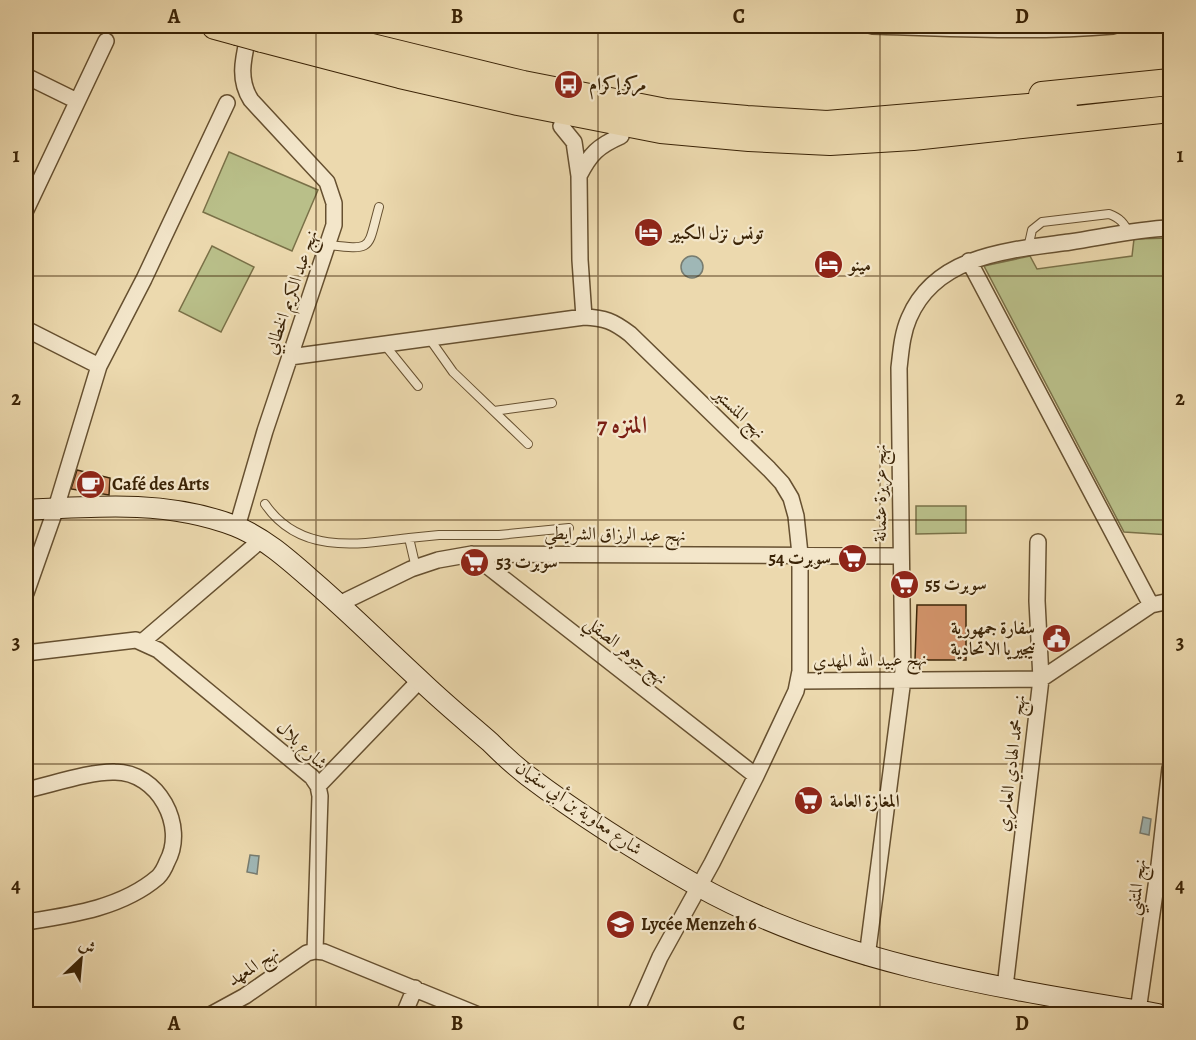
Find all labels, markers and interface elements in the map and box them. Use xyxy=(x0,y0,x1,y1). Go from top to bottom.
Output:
text: A xyxy=(167,3,181,30)
text: B xyxy=(451,3,463,30)
text: C xyxy=(733,3,745,30)
text: D xyxy=(1015,3,1029,30)
bus stop icon: مركز إكرام xyxy=(552,68,584,100)
place label: مركز إكرام xyxy=(589,72,646,100)
text: 1 xyxy=(12,142,20,169)
text: 1 xyxy=(1176,142,1184,169)
hotel icon: تونس نزل الكبير xyxy=(633,217,665,249)
place label: تونس نزل الكبير xyxy=(668,221,764,245)
street label: نهج عبد الكريم الخطابي xyxy=(258,227,327,359)
hotel icon: مينو xyxy=(812,249,844,281)
place label: مينو xyxy=(847,253,871,277)
street label: نهج المنستير xyxy=(704,381,771,447)
text: 2 xyxy=(11,385,21,412)
text: 2 xyxy=(1175,385,1185,412)
district label: المنزه 7 xyxy=(597,409,647,441)
street label: نهج عزيزة عثمانة xyxy=(868,444,896,542)
cafe icon: Café des Arts xyxy=(75,468,107,500)
place label: Café des Arts xyxy=(112,472,209,496)
street label: نهج عبد الرزاق الشرايطي xyxy=(544,521,686,552)
supermarket icon: سوبرت 54 xyxy=(836,542,868,574)
supermarket icon: سوبرت 53 xyxy=(459,546,491,578)
place label: سوبرت 54 xyxy=(768,546,831,570)
place label: سوبرت 53 xyxy=(496,550,558,574)
supermarket icon: سوبرت 55 xyxy=(888,568,920,600)
place label: سوبرت 55 xyxy=(925,572,987,596)
street label: نهج جوهر الصقلي xyxy=(576,610,673,694)
place label: سفارة جمهورية نيجيريا الاتحادية xyxy=(951,616,1036,661)
public building icon: سفارة جمهورية نيجيريا الاتحادية xyxy=(1040,622,1072,654)
text: 3 xyxy=(12,629,20,656)
text: 3 xyxy=(1176,629,1184,656)
street label: نهج عبيد الله المهدي xyxy=(813,645,927,677)
street label: نهج محمد الهادي العامري xyxy=(991,693,1035,833)
street label: شارع بلال xyxy=(269,715,333,777)
street label: شارع معاوية بن أبي سفيان xyxy=(509,754,648,863)
supermarket icon: المغازة العامة xyxy=(793,785,825,817)
place label: المغازة العامة xyxy=(830,789,900,813)
street label: نهج المتنبي xyxy=(1120,857,1157,917)
text: 4 xyxy=(11,872,21,899)
text: 4 xyxy=(1175,872,1185,899)
school or university icon: Lycée Menzeh 6 xyxy=(604,908,636,940)
place label: Lycée Menzeh 6 xyxy=(641,912,757,936)
north arrow xyxy=(51,929,111,989)
text: ش xyxy=(75,933,99,960)
street label: نهج المعهد xyxy=(223,940,286,995)
text: A xyxy=(167,1010,181,1037)
text: B xyxy=(451,1010,463,1037)
text: C xyxy=(733,1010,745,1037)
text: D xyxy=(1015,1010,1029,1037)

